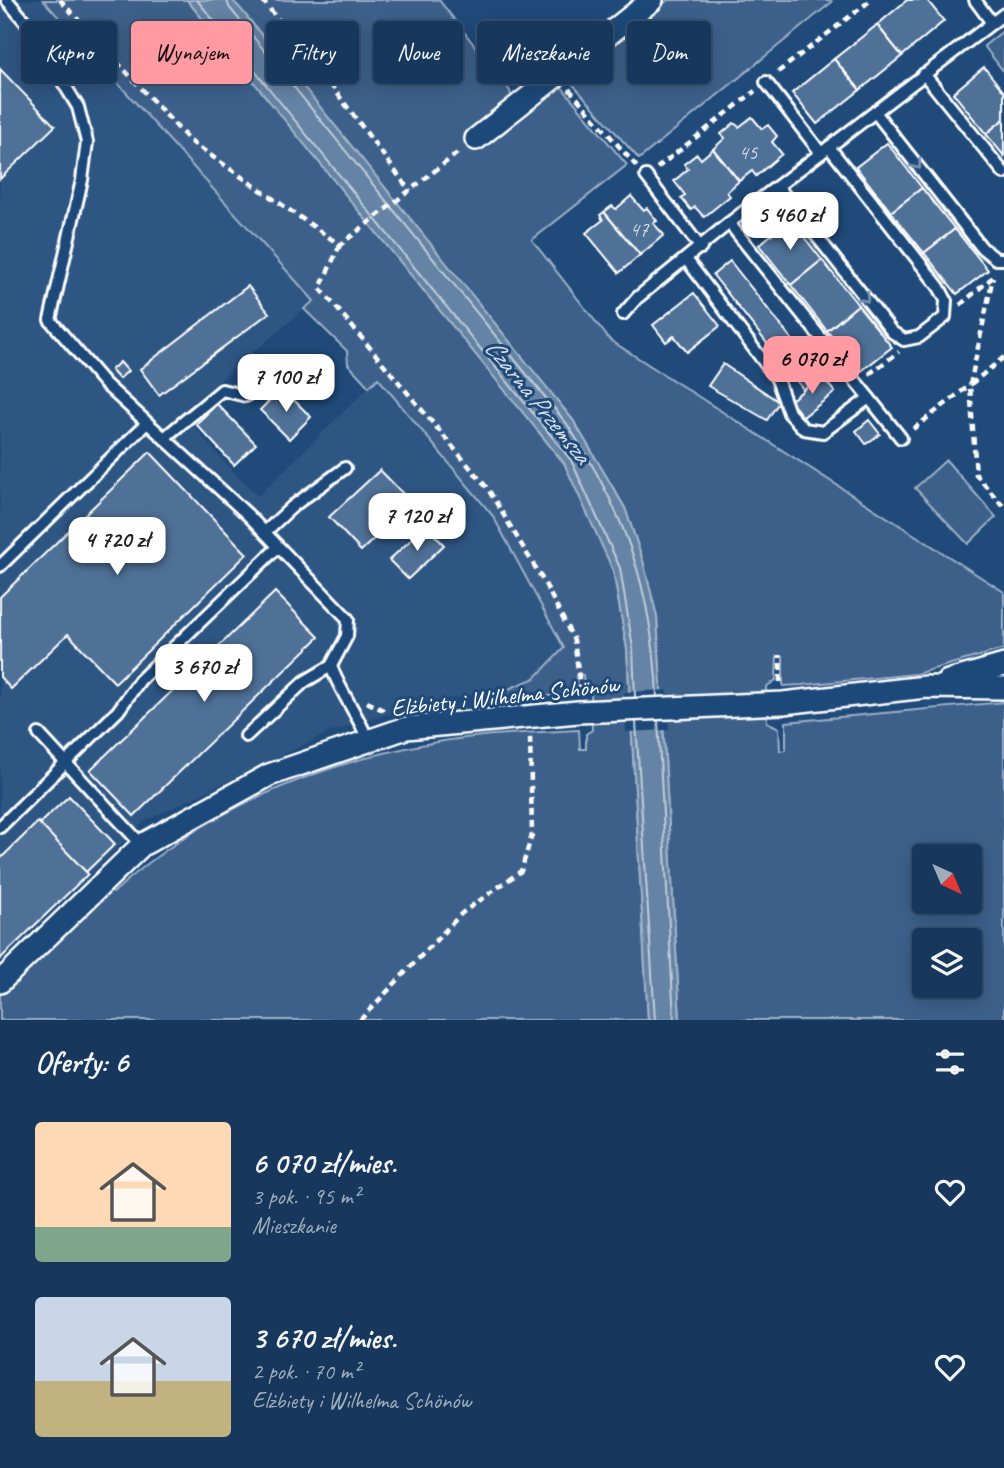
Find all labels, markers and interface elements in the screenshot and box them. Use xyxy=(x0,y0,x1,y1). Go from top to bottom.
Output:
chip: Kupno xyxy=(21,21,117,84)
chip: Wynajem xyxy=(131,21,252,84)
chip: Filtry xyxy=(266,21,359,84)
chip: Nowe xyxy=(373,21,463,84)
chip: Mieszkanie xyxy=(477,21,613,84)
chip: Dom xyxy=(627,21,711,84)
house number: 45 xyxy=(739,139,759,165)
one-way arrow xyxy=(909,158,922,170)
pin: 5 460 zł xyxy=(718,192,862,252)
text: 5 460 zł xyxy=(757,200,823,229)
house number: 47 xyxy=(630,216,650,242)
one-way arrow xyxy=(857,291,870,303)
water label: Czarna Przemsza xyxy=(478,332,600,472)
pin: 6 070 zł xyxy=(740,336,884,396)
text: 6 070 zł xyxy=(779,344,845,373)
pin: 7 100 zł xyxy=(214,354,358,414)
text: 7 100 zł xyxy=(254,362,318,391)
pin: 7 120 zł xyxy=(345,494,489,553)
text: 7 120 zł xyxy=(385,501,449,530)
pin: 4 720 zł xyxy=(45,518,189,577)
text: 4 720 zł xyxy=(85,525,149,554)
pin: 3 670 zł xyxy=(132,644,276,704)
text: 3 670 zł xyxy=(171,652,237,681)
street label: Elżbiety i Wilhelma Schönów xyxy=(390,669,622,723)
north arrow xyxy=(912,844,982,914)
map controls xyxy=(912,844,982,998)
button: layers xyxy=(912,928,982,998)
text: Oferty: 6 xyxy=(35,1043,128,1081)
icon: filters xyxy=(931,1043,969,1081)
text: 6 070 zł/mies. xyxy=(252,1144,397,1182)
icon: home xyxy=(91,1150,175,1234)
icon: heart xyxy=(931,1173,969,1211)
text: 3 pok. · 95 m² xyxy=(252,1182,360,1211)
text: Mieszkanie xyxy=(252,1211,336,1240)
text: 3 670 zł/mies. xyxy=(252,1319,397,1357)
icon: home xyxy=(91,1325,175,1409)
icon: heart xyxy=(931,1348,969,1386)
text: 2 pok. · 70 m² xyxy=(252,1357,360,1386)
text: Elżbiety i Wilhelma Schönów xyxy=(252,1386,471,1415)

